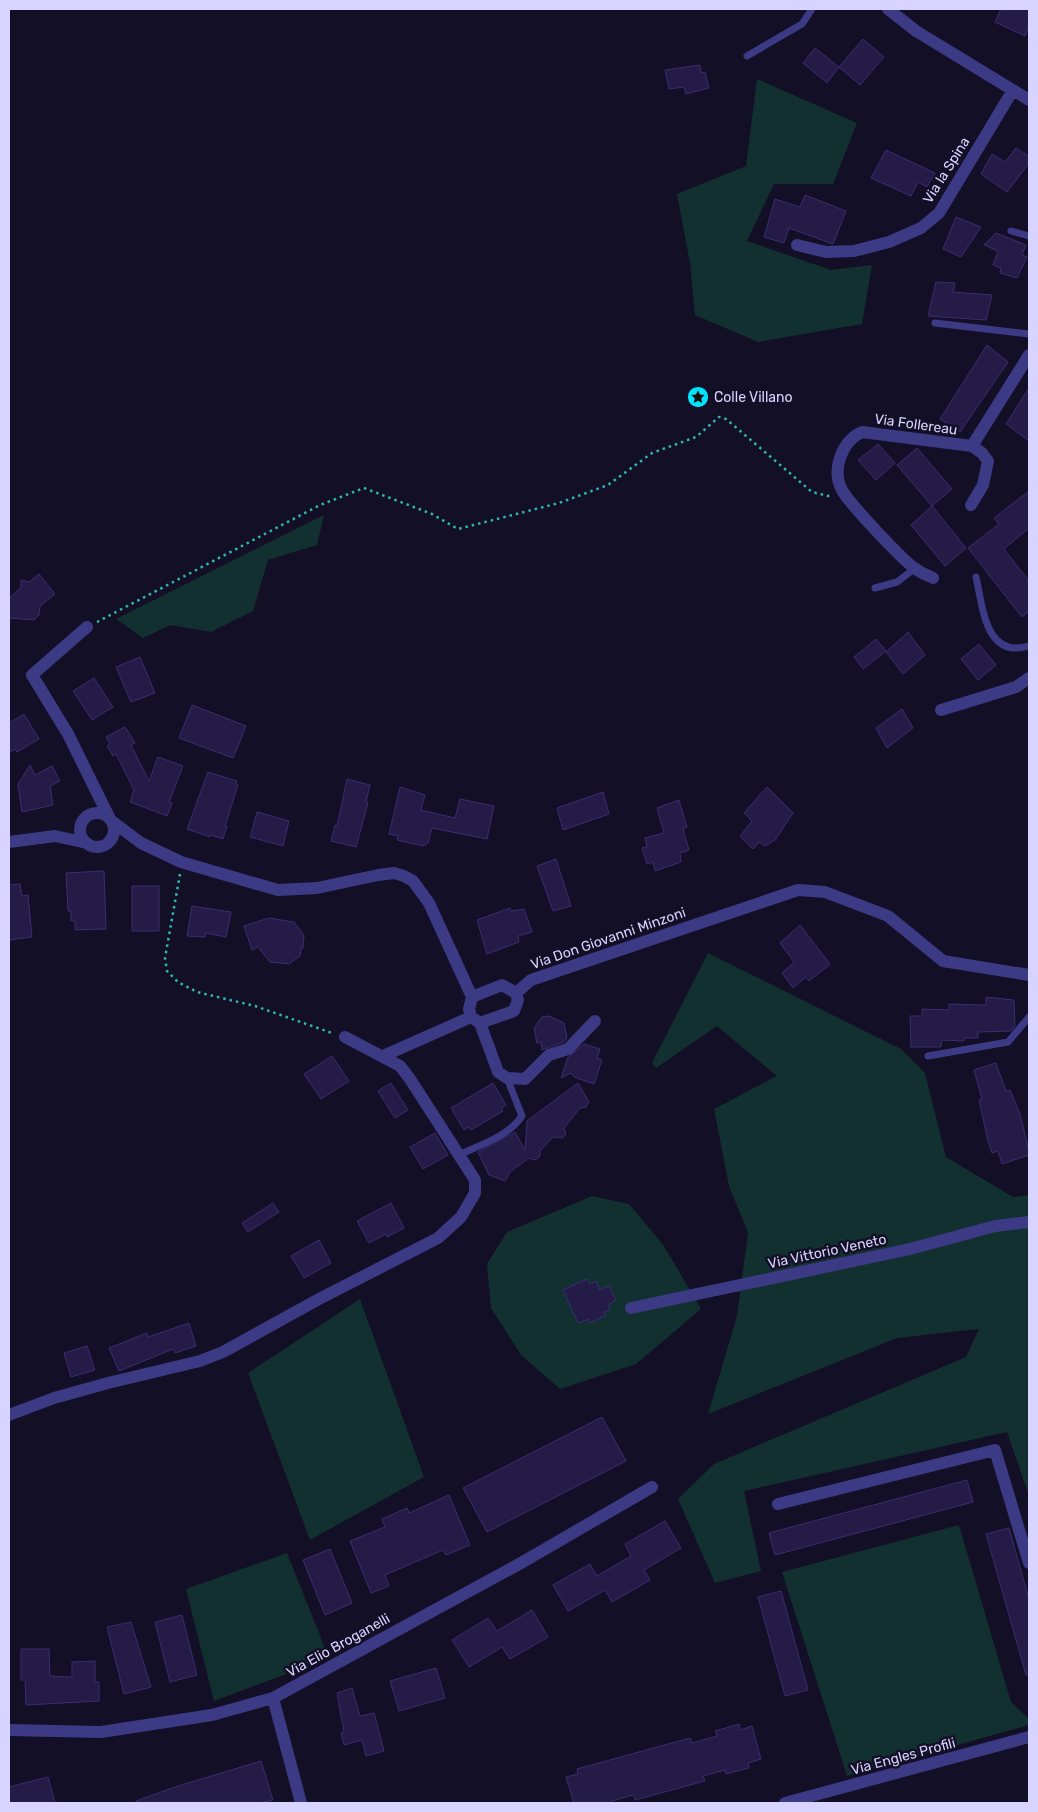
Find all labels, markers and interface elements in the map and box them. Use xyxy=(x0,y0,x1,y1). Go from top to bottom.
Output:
street label: Via la Spina xyxy=(919,134,973,207)
place icon: Colle Villano xyxy=(686,385,710,409)
place label: Colle Villano xyxy=(714,389,793,406)
street label: Via Follereau xyxy=(873,410,958,439)
street label: Via Don Giovanni Minzoni xyxy=(528,904,688,973)
street label: Via Vittorio Veneto xyxy=(766,1231,888,1272)
street label: Via Elio Broganelli xyxy=(284,1610,393,1681)
street label: Via Engles Profili xyxy=(849,1734,957,1779)

